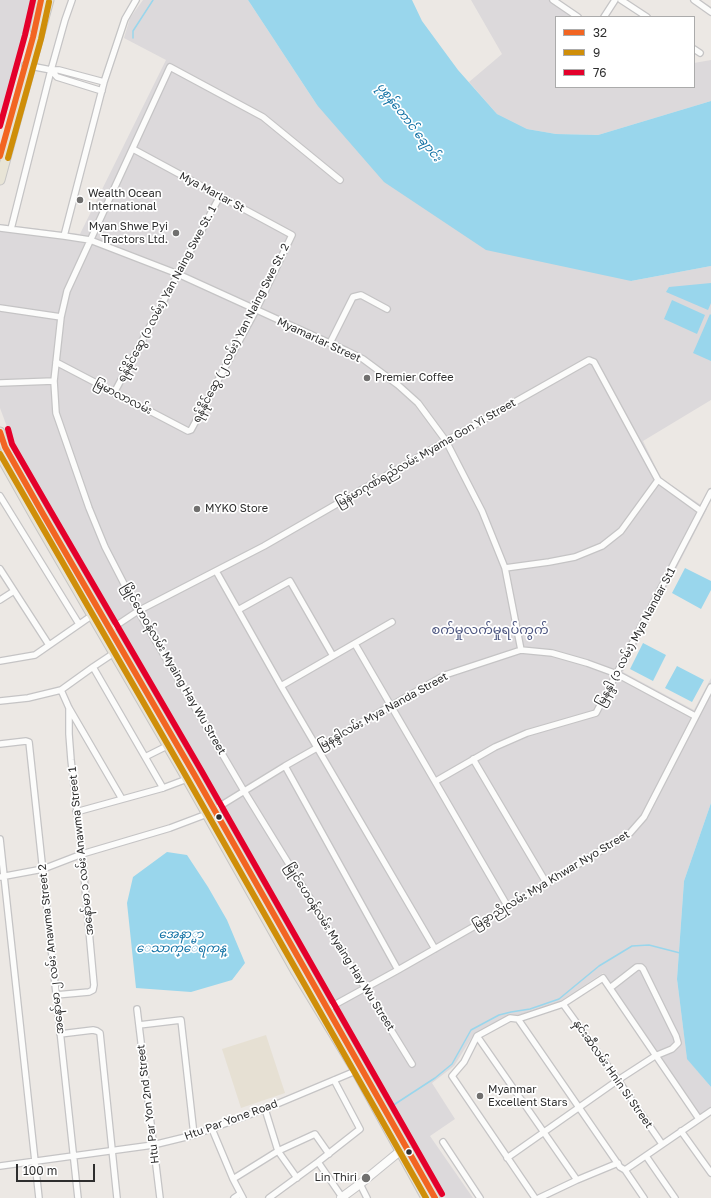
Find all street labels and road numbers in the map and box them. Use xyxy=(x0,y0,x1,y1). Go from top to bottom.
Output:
street label: Mya Marlar St xyxy=(177,169,247,215)
street label: ရန်နိုင်ဆွေ (၁ လမ်း) Yan Naing Swe St. 1 xyxy=(115,204,219,384)
street label: ရန်နိုင်ဆွေ (၂ လမ်း) Yan Naing Swe St. 2 xyxy=(190,241,292,425)
street label: Myamarlar Street xyxy=(275,315,363,365)
street label: မြမာလာလမ်း xyxy=(92,377,154,417)
street label: မြန်မာဂုဏ်ရည်လမ်း Myama Gon Yi Street xyxy=(334,396,518,510)
street label: မြနန္ဒါ (၁ လမ်း) Mya Nandar St1 xyxy=(594,565,678,709)
street label: မြိုင်ဟေဝန်လမ်း Myaing Hay Wu Street xyxy=(119,581,229,757)
street label: မြနန္ဒါလမ်း Mya Nanda Street xyxy=(316,670,450,752)
street label: အနော်မာ ၁ လမ်း Anawma Street 1 xyxy=(66,766,96,936)
street label: မြခွာညိုလမ်း Mya Khwar Nyo Street xyxy=(470,828,632,932)
street label: မြိုင်ဟေဝန်လမ်း Myaing Hay Wu Street xyxy=(283,861,397,1033)
street label: အနော်မာ ၂ လမ်း Anawma Street 2 xyxy=(35,863,67,1035)
street label: နှင်းဆီလမ်း Hnin Si Street xyxy=(570,1017,656,1131)
street label: Htu Par Yon 2nd Street xyxy=(134,1044,162,1164)
street label: Htu Par Yone Road xyxy=(183,1097,279,1143)

